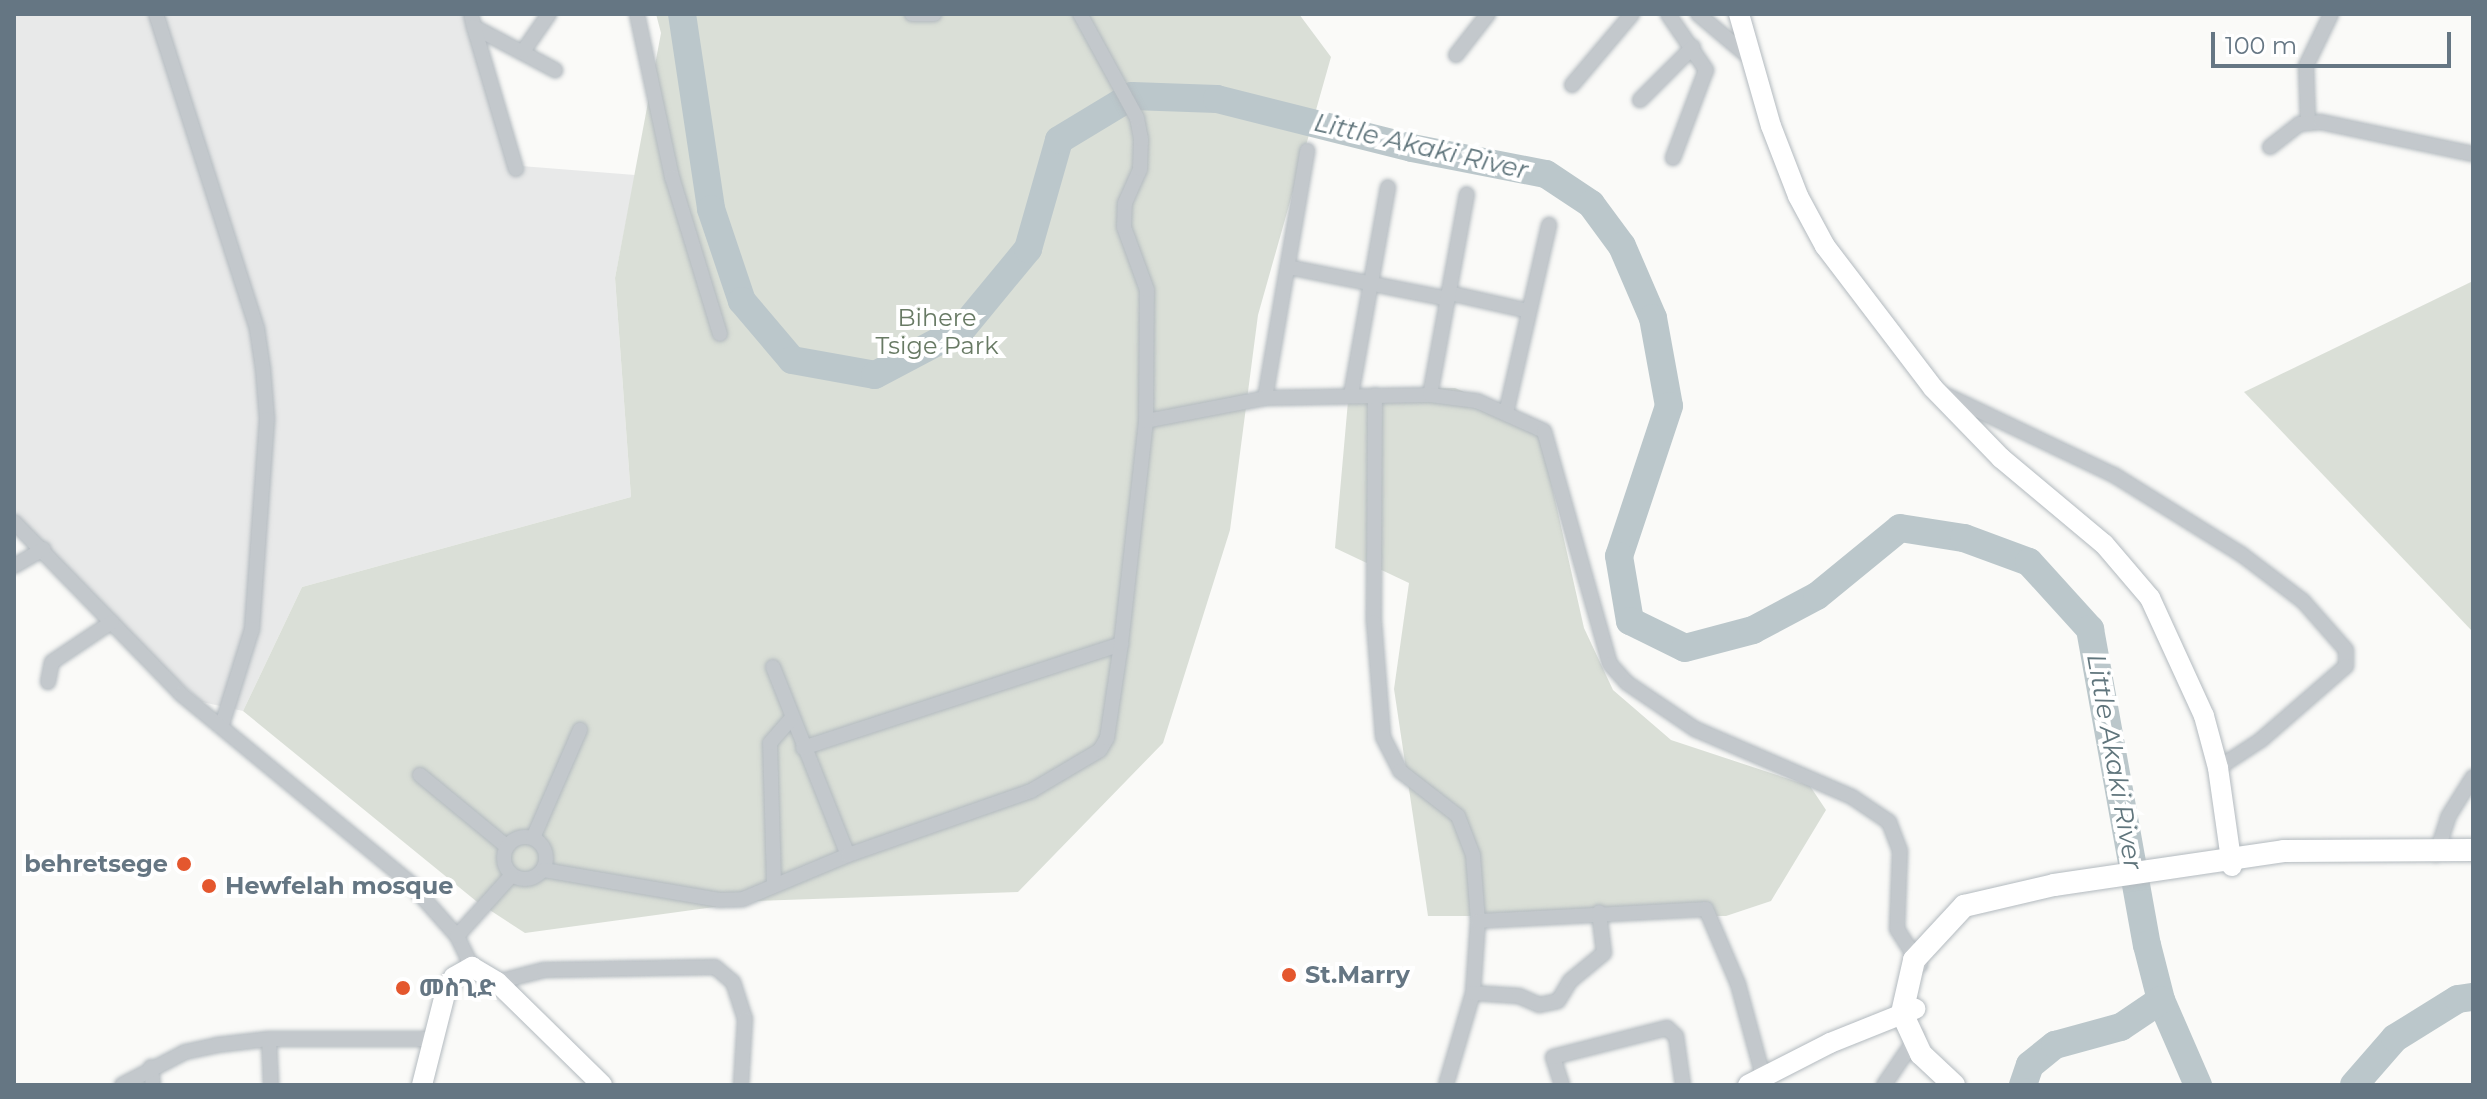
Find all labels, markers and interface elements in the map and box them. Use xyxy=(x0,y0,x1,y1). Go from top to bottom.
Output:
scale bar xyxy=(2215,16,2455,66)
text: 100 m xyxy=(2225,31,2297,60)
water label: Little Akaki River xyxy=(1311,107,1531,187)
park label: Bihere Tsige Park xyxy=(875,304,999,360)
water label: Little Akaki River xyxy=(2080,652,2148,872)
place label: behretsege xyxy=(24,850,168,878)
marker: behretsege xyxy=(175,855,193,873)
place label: Hewfelah mosque xyxy=(225,872,453,900)
marker: Hewfelah mosque xyxy=(200,877,218,895)
place label: St.Marry xyxy=(1305,961,1410,989)
marker: St.Marry xyxy=(1280,966,1298,984)
place label: መስጊድ xyxy=(419,974,496,1002)
marker: መስጊድ xyxy=(394,979,412,997)

